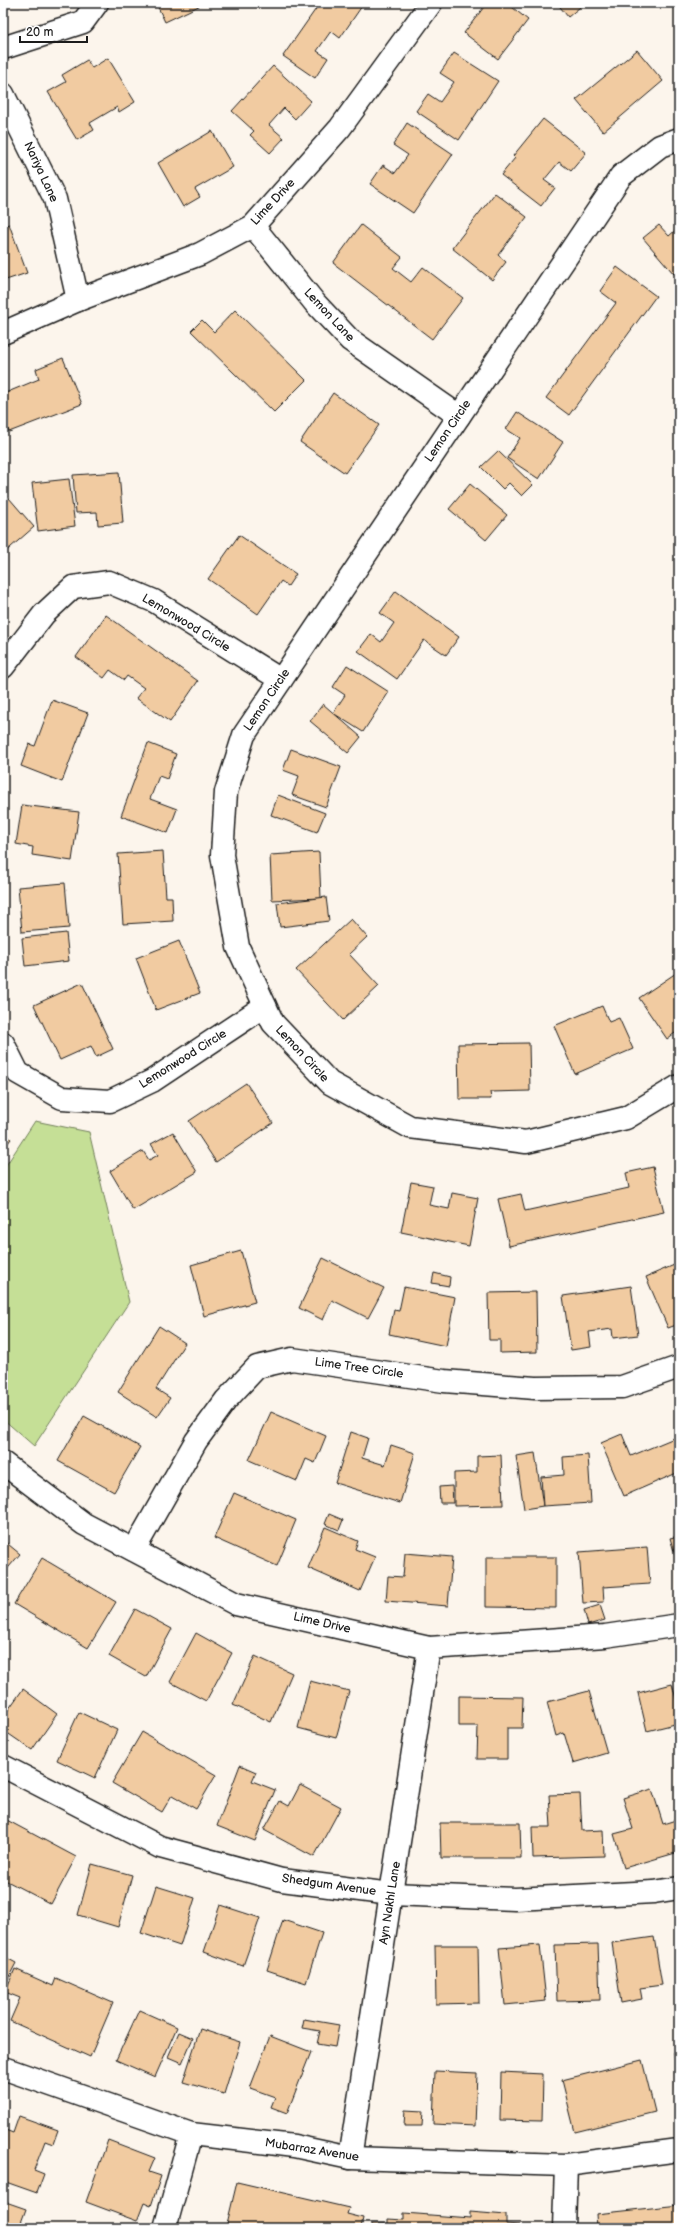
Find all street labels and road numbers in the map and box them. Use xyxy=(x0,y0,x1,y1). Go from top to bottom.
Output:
street label: Nariya Lane xyxy=(20,139,62,205)
street label: Lime Drive xyxy=(248,176,298,228)
street label: Lemon Lane xyxy=(300,285,358,345)
street label: Lemon Circle xyxy=(422,397,474,465)
street label: Lemonwood Circle xyxy=(139,591,233,655)
street label: Lemon Circle xyxy=(241,666,293,734)
street label: Lemon Circle xyxy=(272,1023,332,1085)
street label: Lemonwood Circle xyxy=(136,1026,230,1092)
street label: Lime Tree Circle xyxy=(314,1354,404,1382)
street label: Lime Drive xyxy=(292,1609,352,1637)
street label: Ayn Nakhl Lane xyxy=(376,1860,404,1946)
street label: Shedgum Avenue xyxy=(281,1871,377,1899)
street label: Mubarraz Avenue xyxy=(264,2135,360,2165)

